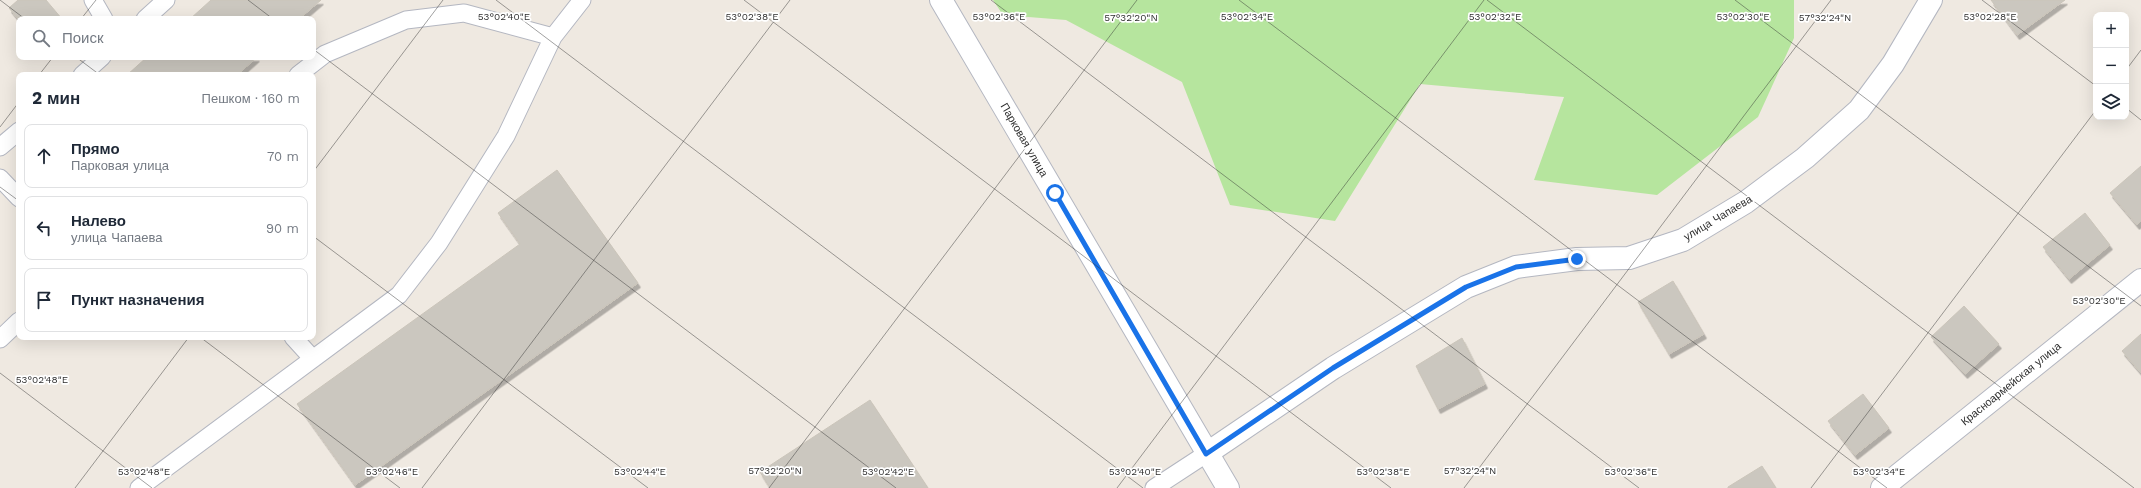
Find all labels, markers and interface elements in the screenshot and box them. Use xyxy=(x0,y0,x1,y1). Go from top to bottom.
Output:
text: 53°02'40"E xyxy=(478,11,530,22)
text: 53°02'38"E xyxy=(725,11,779,22)
text: 53°02'36"E xyxy=(973,11,1025,22)
text: 53°02'34"E xyxy=(1221,11,1273,22)
text: 53°02'32"E xyxy=(1469,11,1521,22)
text: 53°02'30"E xyxy=(1716,11,1770,22)
text: 53°02'28"E xyxy=(1963,11,2017,22)
text: 57°32'20"N xyxy=(1104,12,1158,23)
text: 57°32'24"N xyxy=(1799,12,1851,23)
map controls xyxy=(2093,12,2129,120)
button: + xyxy=(2093,12,2129,48)
search box xyxy=(16,16,316,60)
icon: search xyxy=(30,27,52,49)
text: Поиск xyxy=(62,29,104,47)
button: − xyxy=(2093,48,2129,84)
button: layers xyxy=(2093,84,2129,120)
text: 2 мин xyxy=(32,88,80,108)
text: Пешком · 160 m xyxy=(202,91,300,106)
street label: Парковая улица xyxy=(998,101,1051,180)
text: Прямо xyxy=(71,140,120,158)
icon: ahead xyxy=(33,145,55,167)
text: 70 m xyxy=(267,149,299,164)
text: Парковая улица xyxy=(71,158,169,173)
route start xyxy=(1046,184,1064,202)
street label: улица Чапаева xyxy=(1681,192,1755,244)
text: Налево xyxy=(71,212,126,230)
icon: left xyxy=(33,217,55,239)
text: 90 m xyxy=(266,221,299,236)
text: улица Чапаева xyxy=(71,230,163,245)
route end xyxy=(1568,250,1586,268)
icon: arrive xyxy=(33,289,55,311)
text: Пункт назначения xyxy=(71,291,204,309)
text: 53°02'30"E xyxy=(2072,295,2126,306)
street label: Красноармейская улица xyxy=(1958,339,2064,428)
text: 53°02'48"E xyxy=(16,374,68,385)
text: 57°32'20"N xyxy=(748,465,802,476)
text: 57°32'24"N xyxy=(1444,465,1496,476)
text: 53°02'48"E xyxy=(118,466,170,477)
text: 53°02'46"E xyxy=(366,466,418,477)
text: 53°02'44"E xyxy=(614,466,666,477)
text: 53°02'42"E xyxy=(862,466,914,477)
text: 53°02'40"E xyxy=(1109,466,1161,477)
text: 53°02'38"E xyxy=(1356,466,1410,477)
text: 53°02'36"E xyxy=(1605,466,1657,477)
text: 53°02'34"E xyxy=(1853,466,1905,477)

